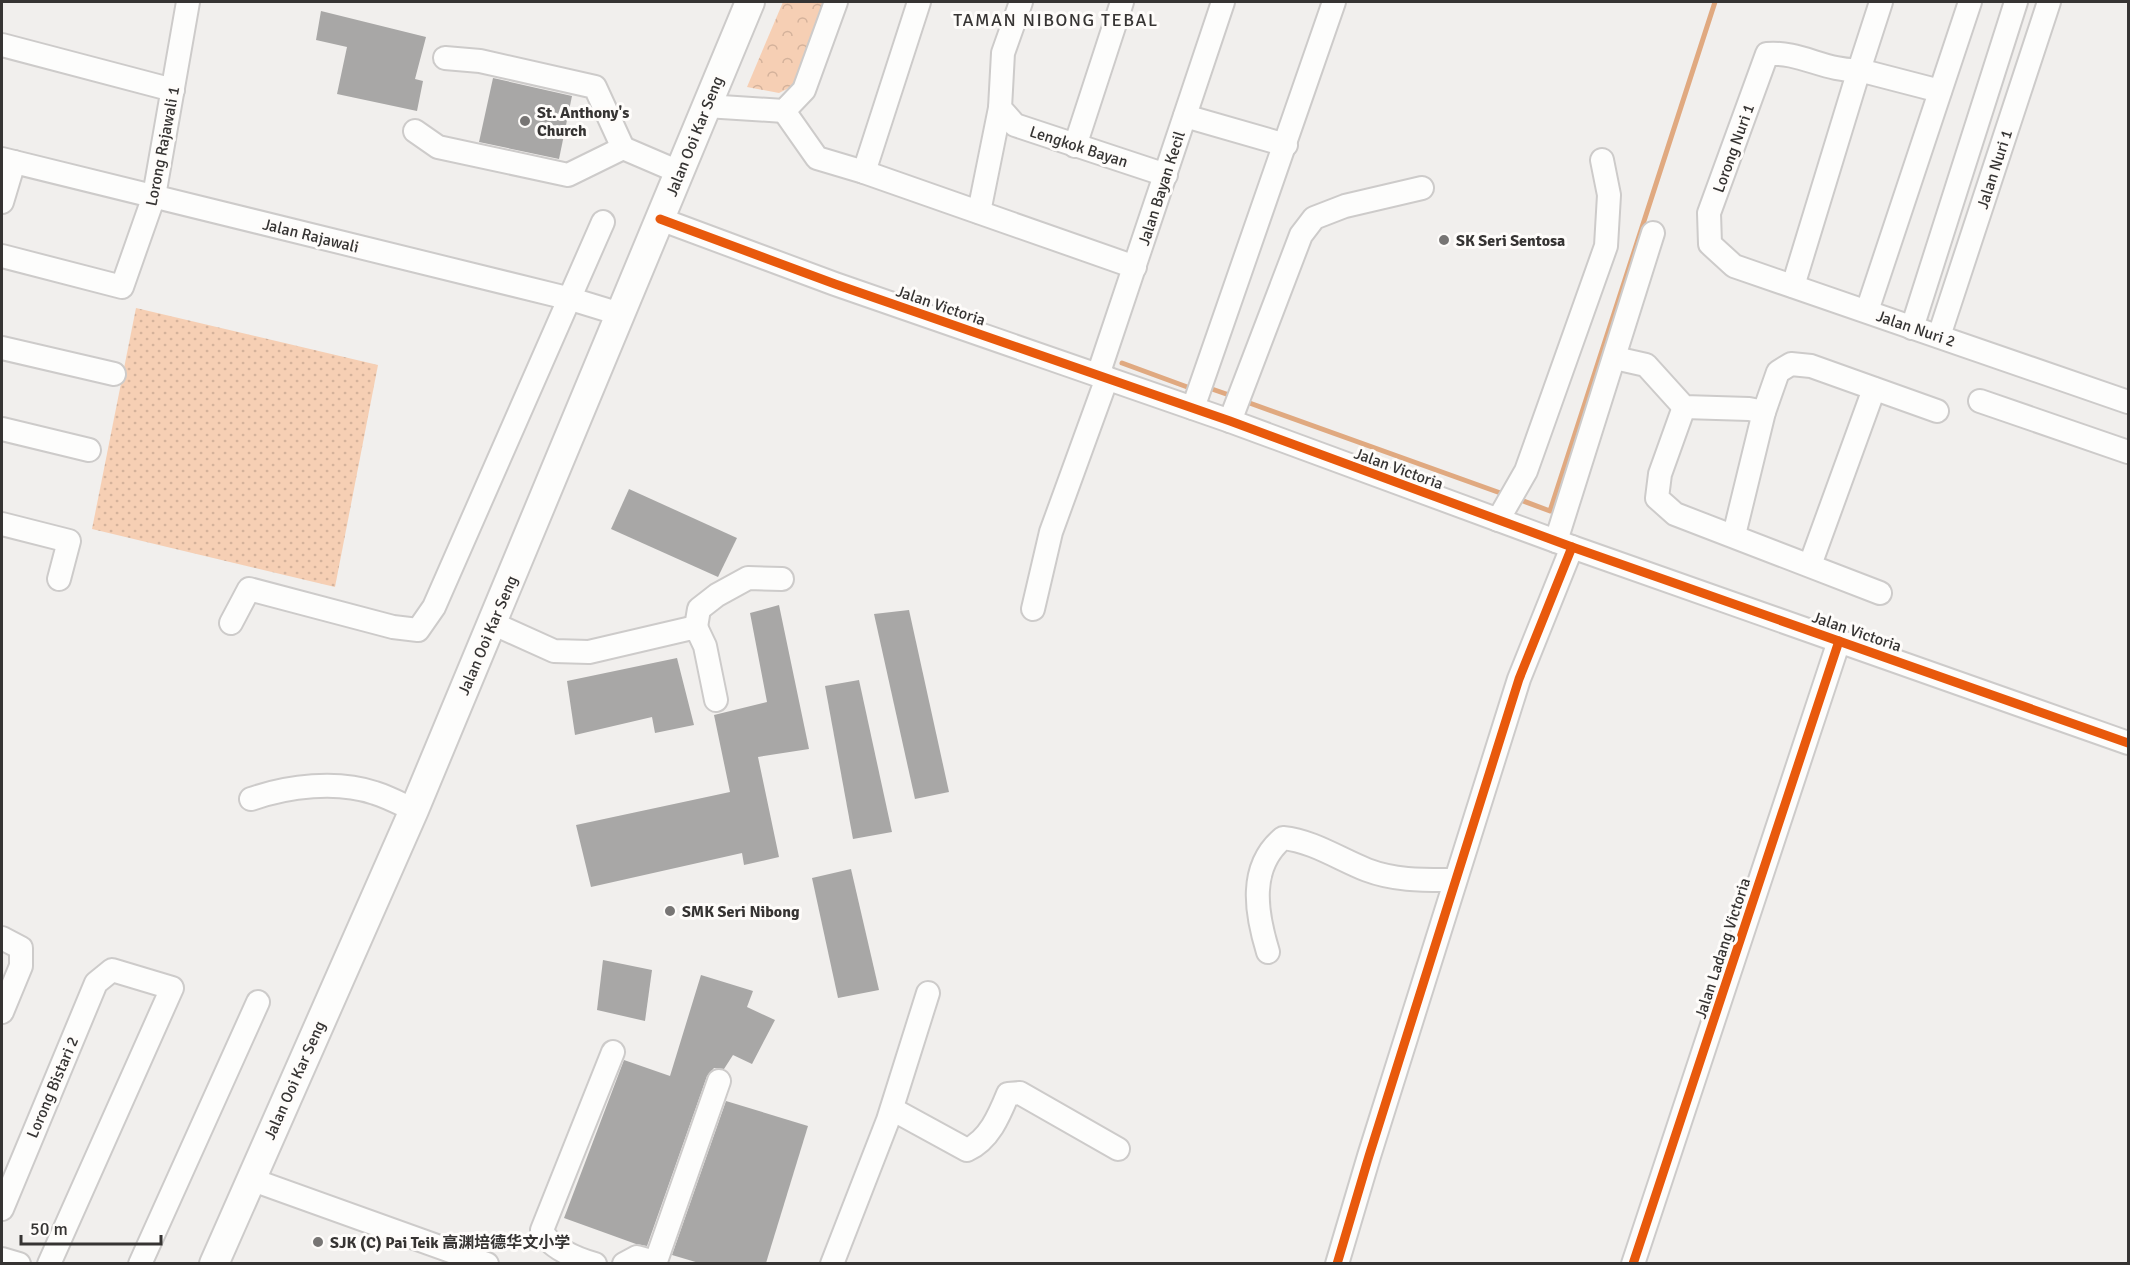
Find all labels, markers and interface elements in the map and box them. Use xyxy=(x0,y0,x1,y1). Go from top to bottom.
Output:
district label: TAMAN NIBONG TEBAL xyxy=(953,9,1159,31)
street label: Jalan Ooi Kar Seng xyxy=(662,73,728,199)
street label: Lorong Rajawali 1 xyxy=(142,85,184,208)
street label: Lorong Nuri 1 xyxy=(1709,101,1759,196)
place label: St. Anthony's Church xyxy=(537,103,629,141)
marker: St. Anthony's Church xyxy=(518,114,532,128)
street label: Lengkok Bayan xyxy=(1027,122,1130,172)
street label: Jalan Nuri 1 xyxy=(1973,127,2017,212)
street label: Jalan Bayan Kecil xyxy=(1134,128,1190,248)
street label: Jalan Rajawali xyxy=(261,214,361,258)
place label: SK Seri Sentosa xyxy=(1456,231,1565,251)
marker: SK Seri Sentosa xyxy=(1437,233,1451,247)
street label: Jalan Victoria xyxy=(893,281,988,331)
street label: Jalan Nuri 2 xyxy=(1874,306,1958,352)
street label: Jalan Victoria xyxy=(1351,444,1446,494)
street label: Jalan Ooi Kar Seng xyxy=(454,573,522,698)
street label: Jalan Victoria xyxy=(1809,607,1904,657)
street label: Jalan Ladang Victoria xyxy=(1691,875,1755,1021)
place label: SMK Seri Nibong xyxy=(682,902,800,922)
marker: SMK Seri Nibong xyxy=(663,904,677,918)
street label: Jalan Ooi Kar Seng xyxy=(260,1018,330,1143)
street label: Lorong Bistari 2 xyxy=(23,1034,83,1141)
scale bar xyxy=(21,1208,160,1246)
text: 50 m xyxy=(30,1218,68,1240)
place label: SJK (C) Pai Teik 高渊培德华文小学 xyxy=(330,1233,570,1253)
marker: SJK (C) Pai Teik 高渊培德华文小学 xyxy=(311,1235,325,1249)

